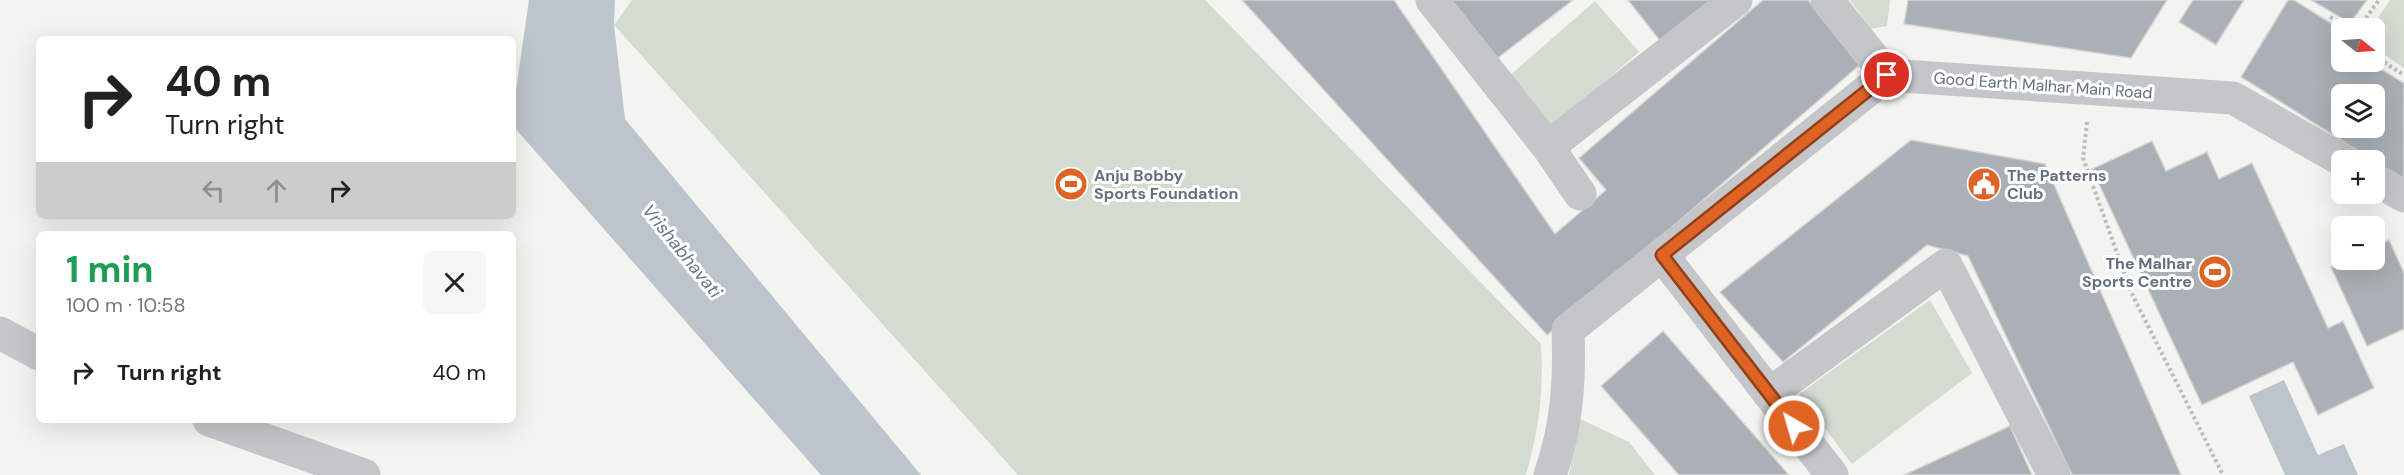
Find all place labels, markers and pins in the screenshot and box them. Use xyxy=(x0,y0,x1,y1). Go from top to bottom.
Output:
pin xyxy=(1861,49,1912,100)
place label: Anju Bobby Sports Foundation xyxy=(1094,165,1238,204)
place label: The Patterns Club xyxy=(2007,165,2107,204)
sports icon: Anju Bobby Sports Foundation xyxy=(1053,166,1089,202)
public building icon: The Patterns Club xyxy=(1966,166,2002,202)
place label: The Malhar Sports Centre xyxy=(2082,253,2192,292)
sports icon: The Malhar Sports Centre xyxy=(2197,254,2233,290)

